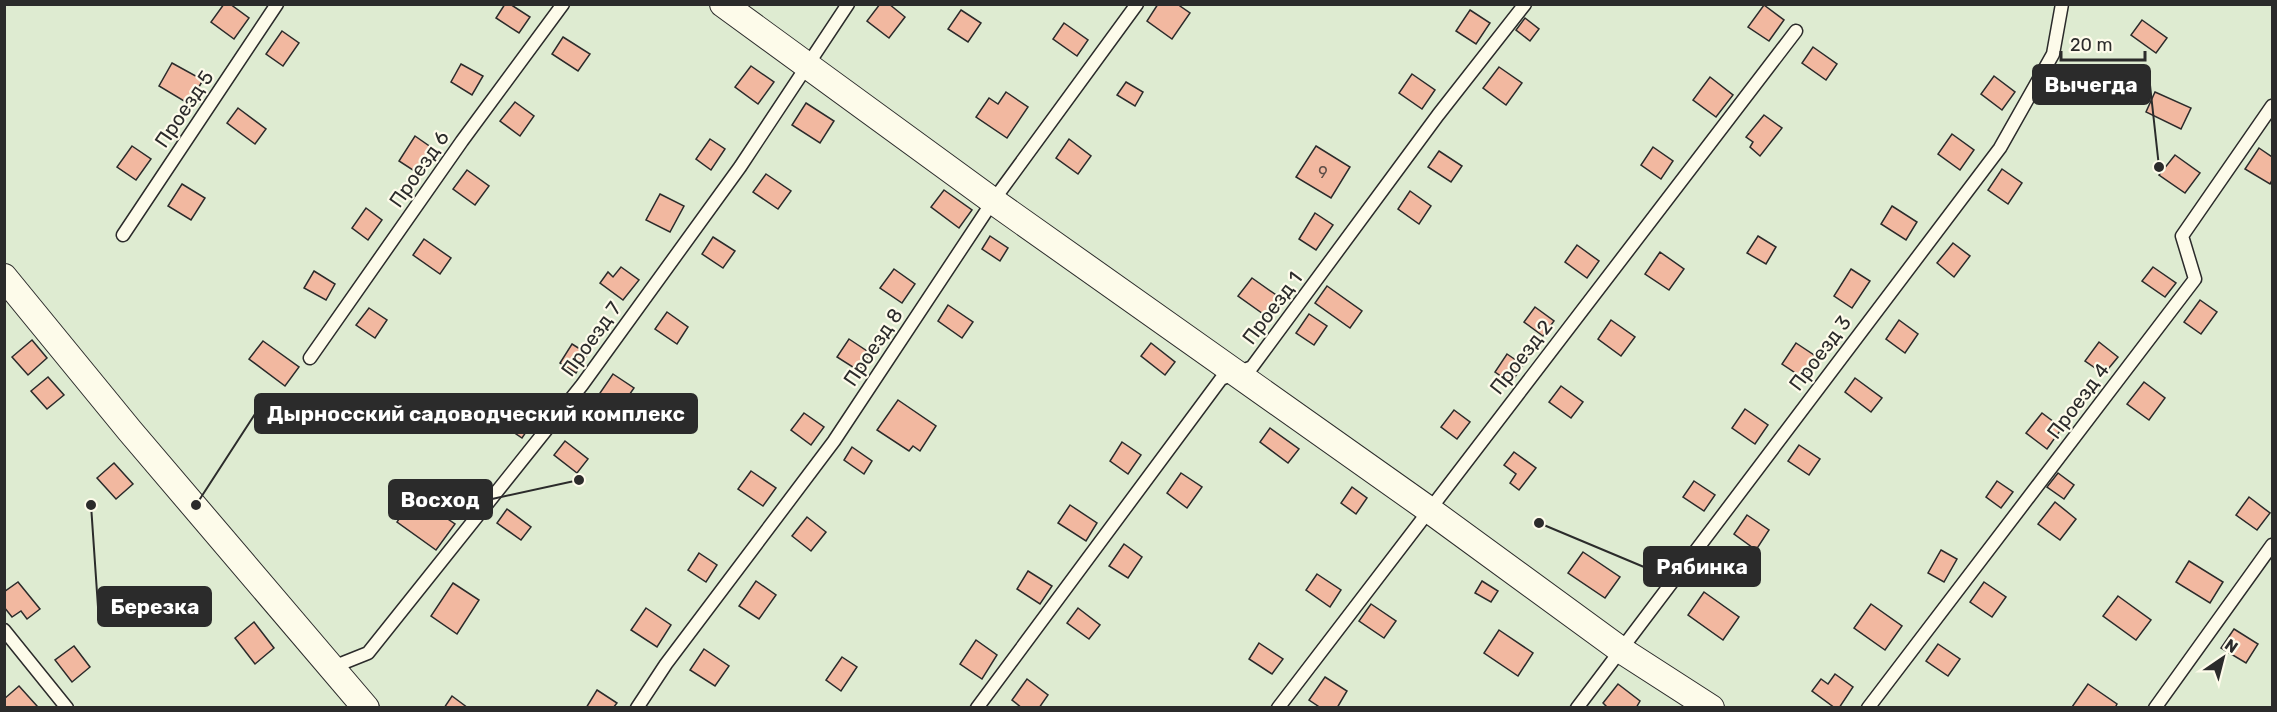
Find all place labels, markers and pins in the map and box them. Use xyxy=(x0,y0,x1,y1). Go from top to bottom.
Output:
callout: Вычегда xyxy=(2033,65,2150,104)
callout: Дырносский садоводческий комплекс xyxy=(255,394,697,433)
callout: Восход xyxy=(389,480,492,519)
callout: Рябинка xyxy=(1644,547,1760,586)
callout: Березка xyxy=(98,587,211,626)

